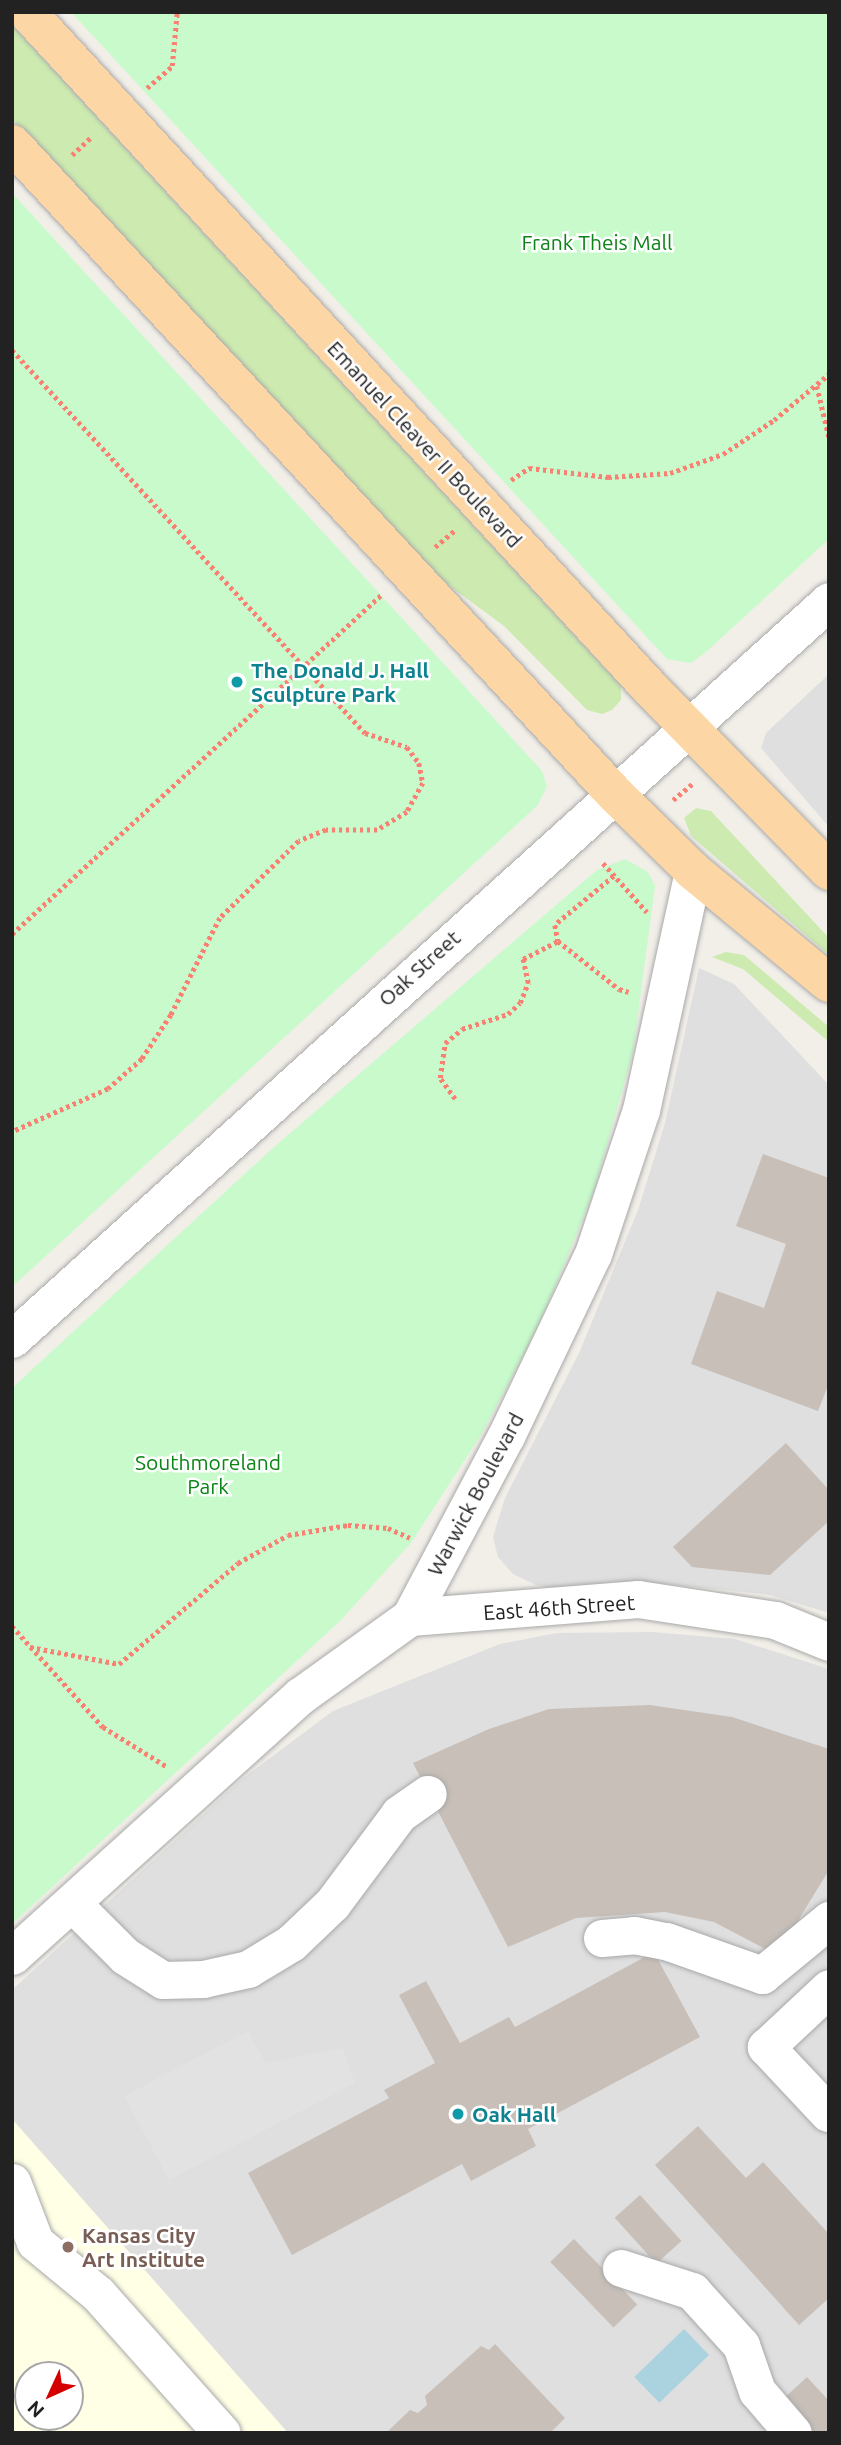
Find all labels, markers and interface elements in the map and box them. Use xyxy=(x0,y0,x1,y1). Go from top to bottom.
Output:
park label: Frank Theis Mall xyxy=(521,229,673,255)
street label: Emanuel Cleaver II Boulevard xyxy=(323,335,527,553)
place label: The Donald J. Hall Sculpture Park xyxy=(251,657,429,707)
marker: The Donald J. Hall Sculpture Park xyxy=(229,674,245,690)
street label: Oak Street xyxy=(373,925,465,1011)
street label: Warwick Boulevard xyxy=(421,1408,529,1580)
park label: Southmoreland Park xyxy=(135,1449,281,1499)
street label: East 46th Street xyxy=(482,1589,636,1625)
place label: Oak Hall xyxy=(472,2101,556,2127)
marker: Oak Hall xyxy=(450,2106,466,2122)
place label: Kansas City Art Institute xyxy=(82,2222,205,2272)
marker: Kansas City Art Institute xyxy=(60,2239,76,2255)
north arrow xyxy=(14,2361,84,2431)
text: N xyxy=(23,2397,48,2422)

